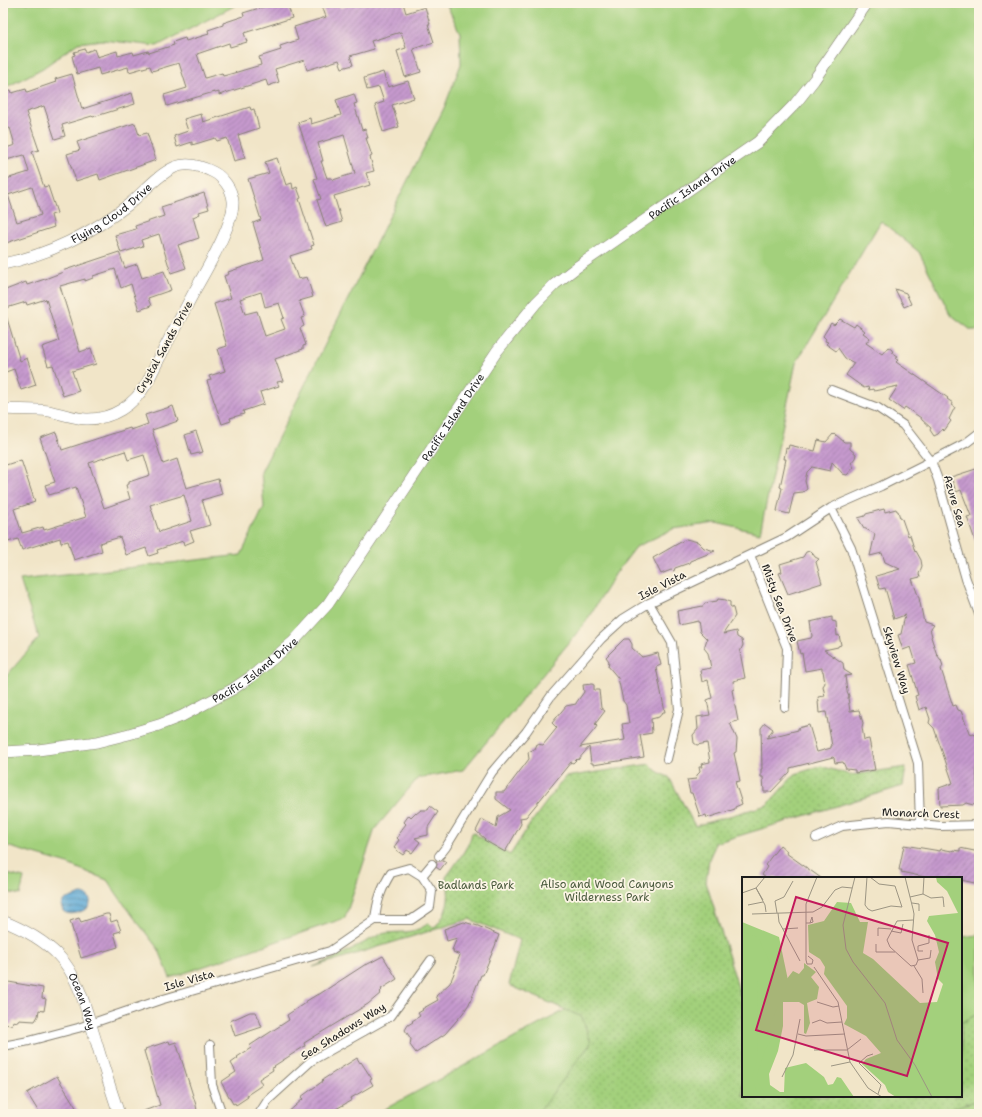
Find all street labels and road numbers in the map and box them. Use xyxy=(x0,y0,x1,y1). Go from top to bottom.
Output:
street label: Pacific Island Drive xyxy=(646,152,739,223)
street label: Flying Cloud Drive xyxy=(69,180,155,247)
street label: Crystal Sands Drive xyxy=(133,298,196,396)
street label: Pacific Island Drive xyxy=(418,370,488,464)
street label: Azure Sea xyxy=(940,473,969,529)
street label: Misty Sea Drive xyxy=(758,562,801,645)
street label: Isle Vista xyxy=(636,567,689,604)
street label: Skyview Way xyxy=(879,625,914,696)
street label: Pacific Island Drive xyxy=(210,634,302,707)
street label: Monarch Crest xyxy=(882,805,960,822)
street label: Isle Vista xyxy=(162,966,216,995)
street label: Ocean Way xyxy=(65,970,99,1032)
street label: Sea Shadows Way xyxy=(298,999,389,1064)

